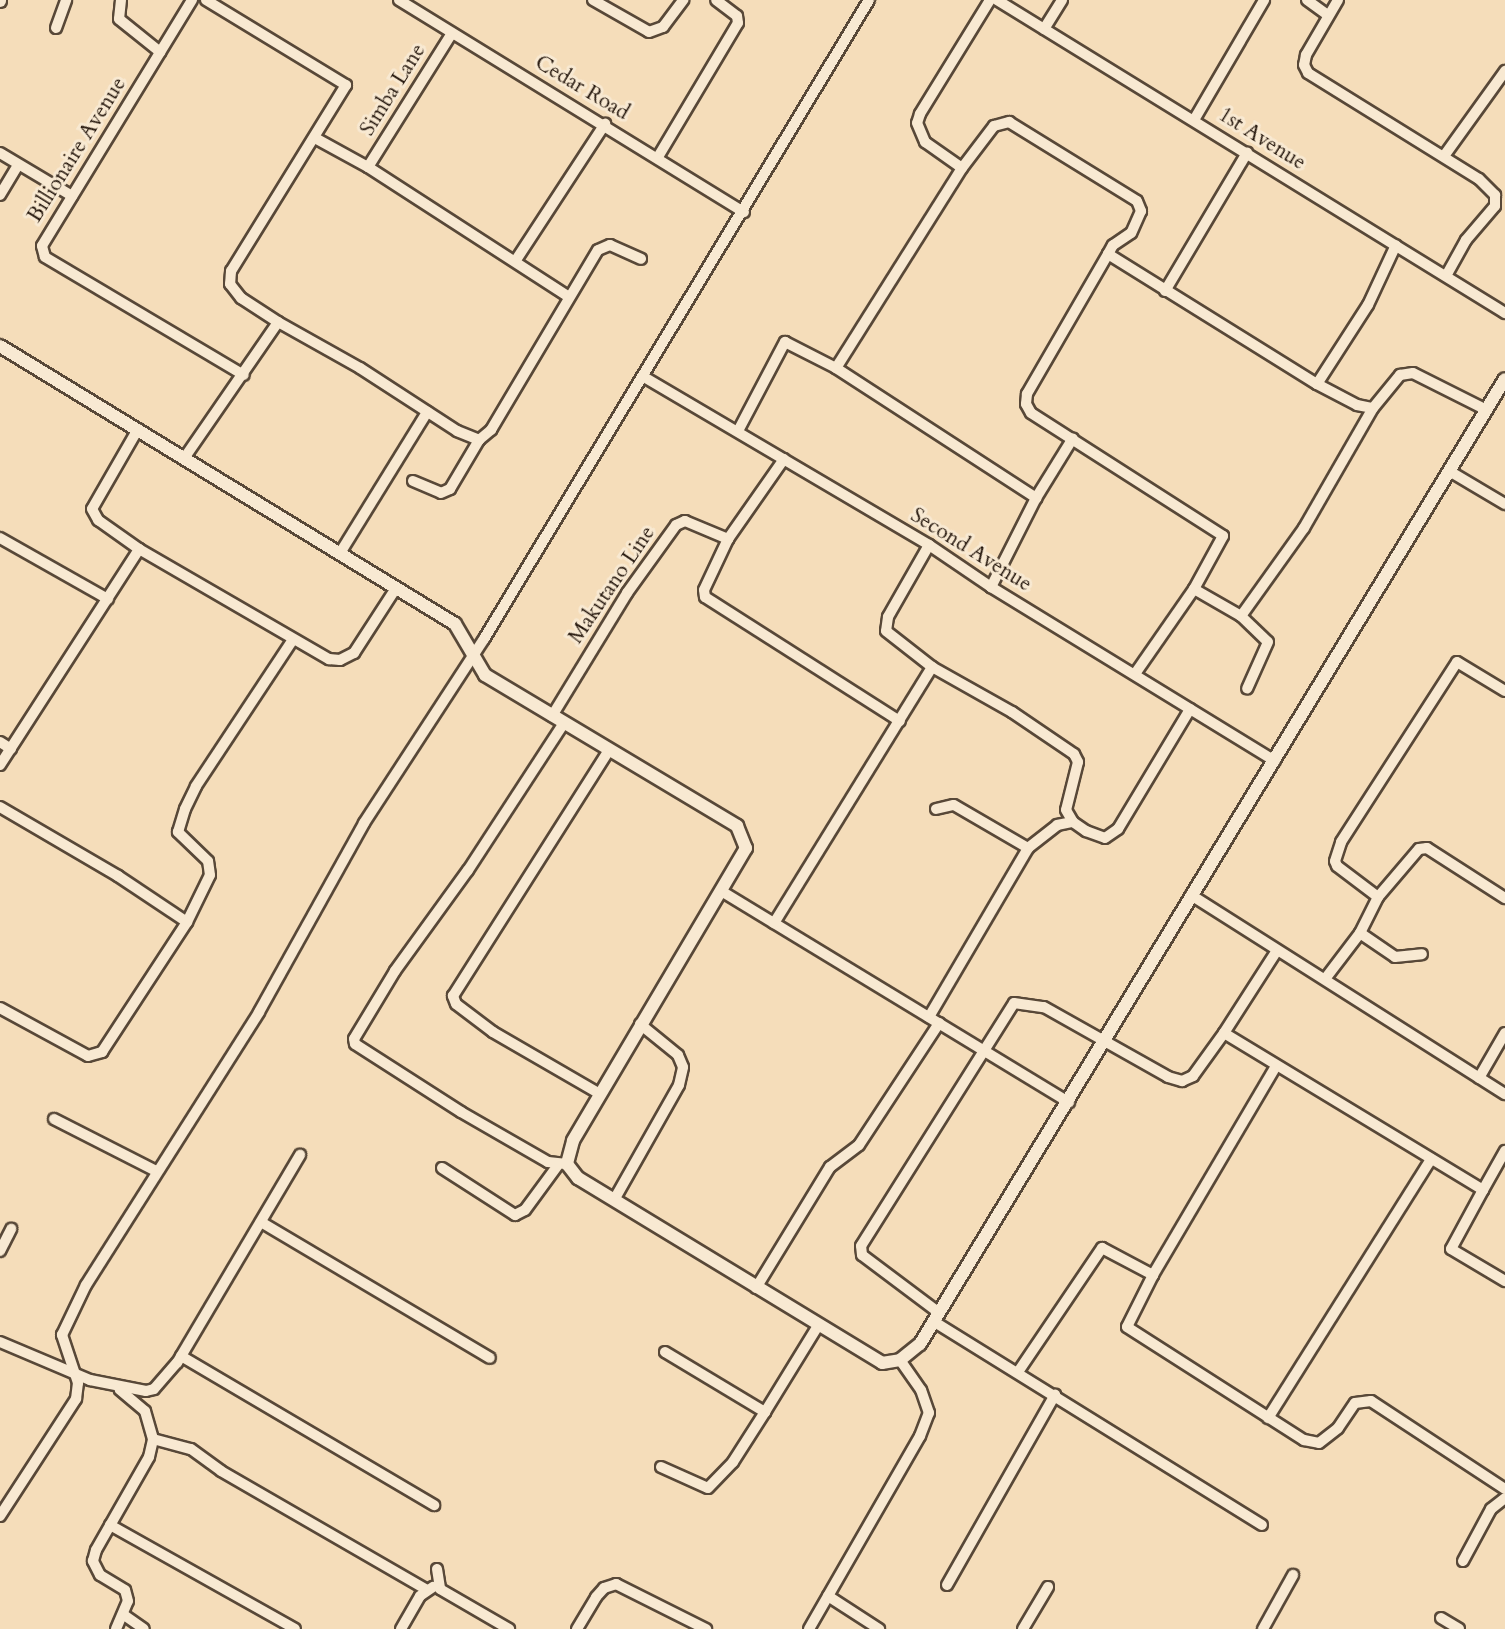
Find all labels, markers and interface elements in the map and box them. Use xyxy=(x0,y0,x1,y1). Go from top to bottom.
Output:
street label: Simba Lane xyxy=(355,39,431,141)
street label: Cedar Road xyxy=(530,50,634,126)
street label: Billionaire Avenue xyxy=(22,73,132,227)
street label: 1st Avenue xyxy=(1214,102,1310,176)
street label: Second Avenue xyxy=(906,503,1036,597)
street label: Makutano Line xyxy=(563,521,661,649)

